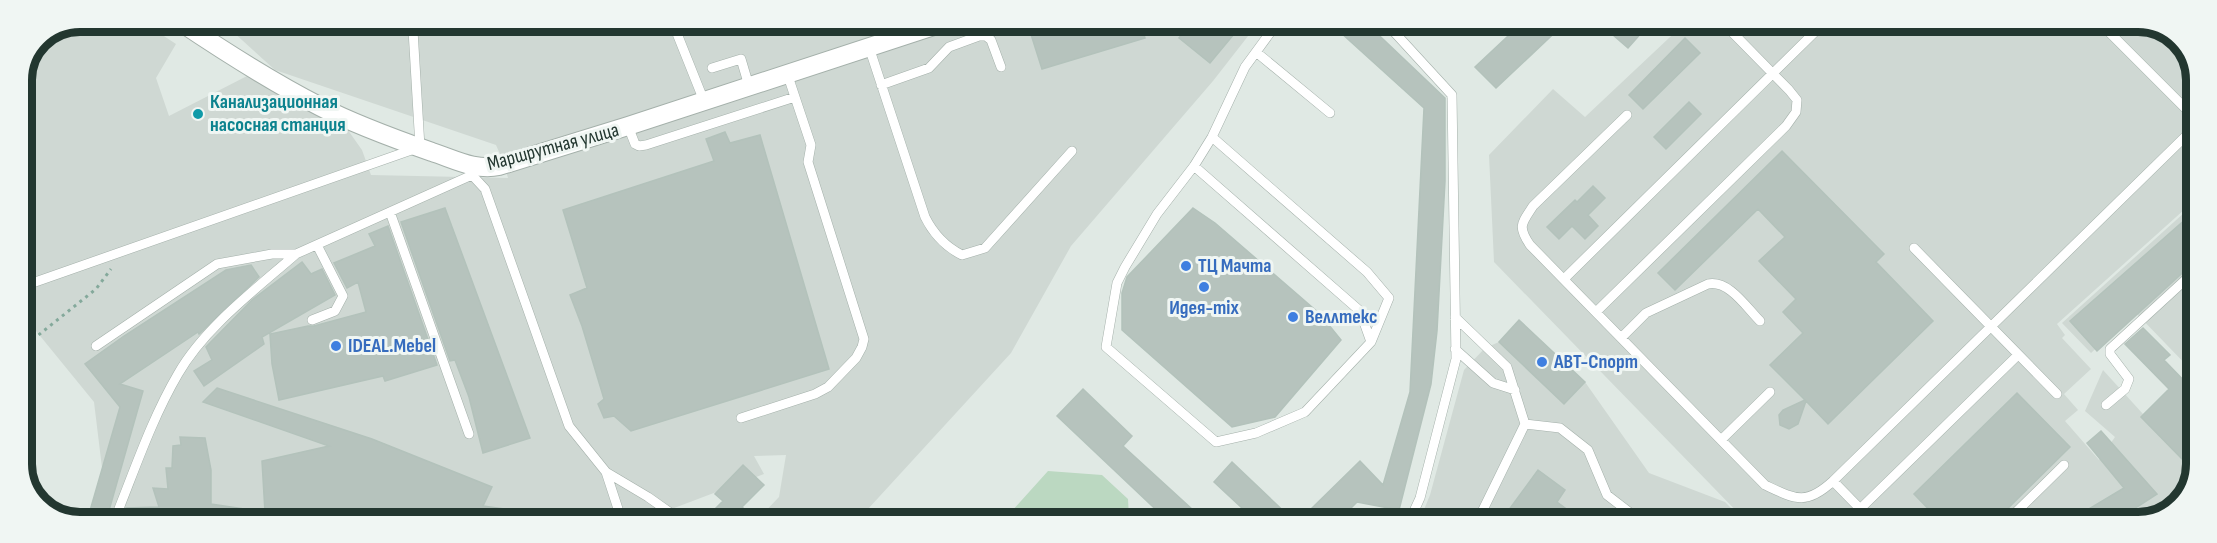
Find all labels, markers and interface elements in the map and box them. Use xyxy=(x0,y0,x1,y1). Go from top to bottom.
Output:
place label: Канализационная насосная станция xyxy=(210,90,346,137)
marker: Канализационная насосная станция xyxy=(191,107,205,121)
street label: Маршрутная улица xyxy=(485,118,621,176)
place label: ТЦ Мачта xyxy=(1198,254,1271,278)
marker: ТЦ Мачта xyxy=(1179,259,1193,273)
marker: Идея-mix xyxy=(1197,280,1211,294)
place label: Идея-mix xyxy=(1169,296,1239,320)
place label: Веллтекс xyxy=(1305,305,1377,329)
marker: Веллтекс xyxy=(1286,310,1300,324)
place label: IDEAL.Mebel xyxy=(348,334,436,358)
marker: IDEAL.Mebel xyxy=(329,339,343,353)
place label: АВТ-Спорт xyxy=(1553,350,1638,374)
marker: АВТ-Спорт xyxy=(1535,355,1549,369)

